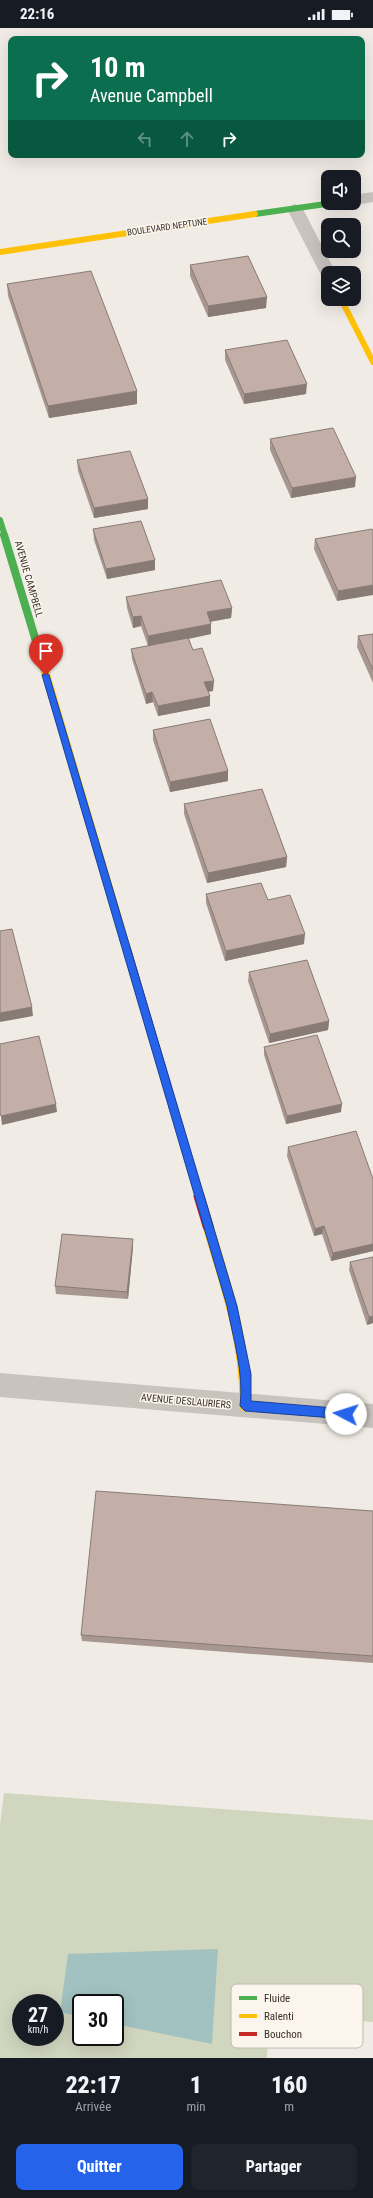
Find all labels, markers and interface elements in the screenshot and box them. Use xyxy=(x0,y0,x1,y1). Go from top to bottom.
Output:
text: 22:16 xyxy=(20,5,54,23)
text: 10 m xyxy=(90,51,146,84)
icon: right xyxy=(24,52,76,104)
text: Avenue Campbell xyxy=(90,85,213,106)
icon: left xyxy=(134,128,156,150)
icon: ahead xyxy=(176,128,198,150)
icon: right xyxy=(218,128,240,150)
map controls xyxy=(321,170,361,306)
button: sound xyxy=(321,170,361,210)
street label: BOULEVARD NEPTUNE xyxy=(126,216,208,238)
button: search xyxy=(321,218,361,258)
button: layers xyxy=(321,266,361,306)
street label: AVENUE CAMPBELL xyxy=(13,539,45,619)
pin xyxy=(29,634,63,675)
icon: arrive xyxy=(35,640,57,662)
street label: AVENUE DESLAURIERS xyxy=(141,1392,231,1410)
position arrow xyxy=(325,1393,367,1435)
legend xyxy=(231,1984,363,2048)
text: Fluide xyxy=(264,1992,290,2005)
speed limit sign: 30 xyxy=(72,1994,124,2046)
text: 27 xyxy=(28,2003,48,2027)
text: Ralenti xyxy=(264,2010,294,2023)
text: km/h xyxy=(28,2024,48,2035)
text: Bouchon xyxy=(264,2028,302,2041)
text: 22:17 xyxy=(65,2071,121,2099)
text: 1 xyxy=(190,2071,202,2099)
text: 160 xyxy=(271,2071,308,2099)
text: Arrivée xyxy=(75,2099,111,2114)
text: min xyxy=(186,2099,206,2114)
text: m xyxy=(284,2099,294,2114)
button: Quitter xyxy=(16,2144,183,2190)
button: Partager xyxy=(191,2144,357,2190)

